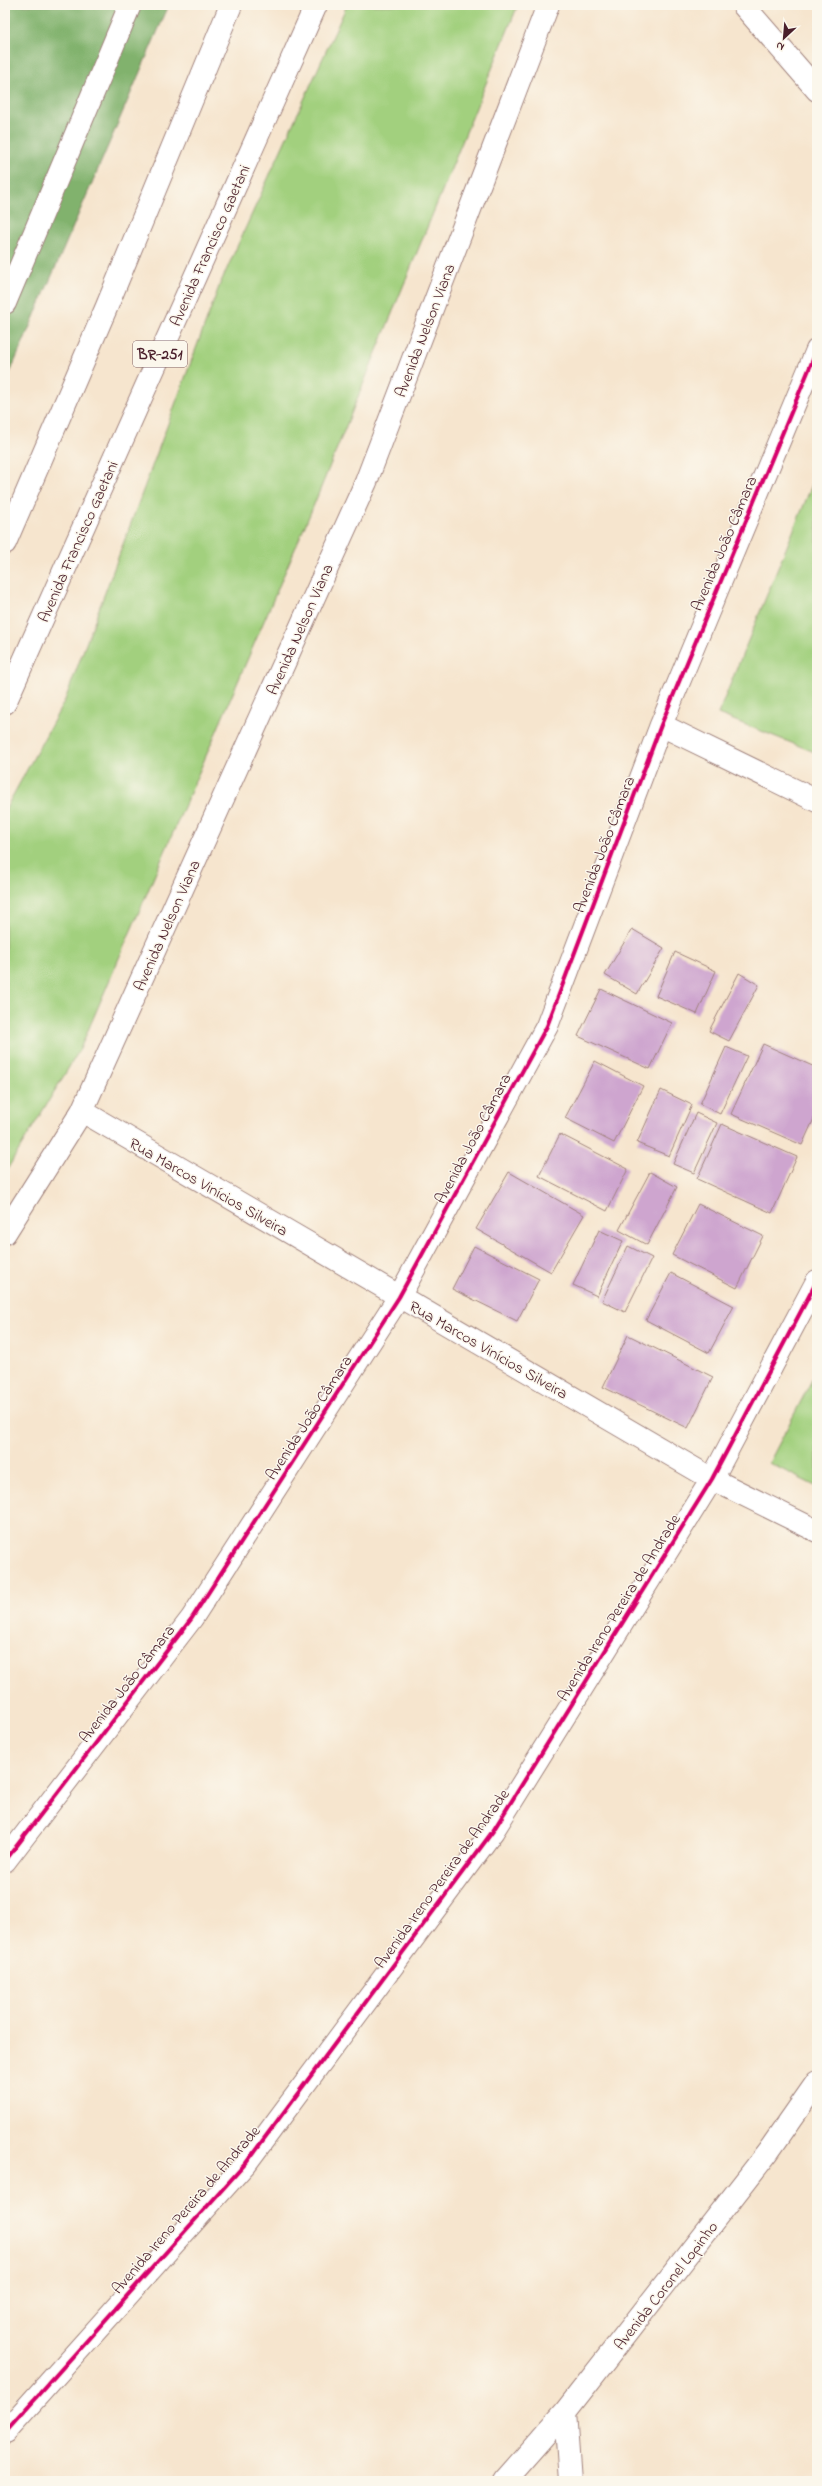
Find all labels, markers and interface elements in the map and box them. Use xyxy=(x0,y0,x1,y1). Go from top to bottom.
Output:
north arrow xyxy=(764,18,804,58)
text: N xyxy=(773,37,787,55)
street label: Avenida Francisco Gaetani xyxy=(164,161,257,331)
street label: Avenida Nelson Viana xyxy=(389,260,462,401)
road number: BR-251 xyxy=(133,341,187,367)
street label: Avenida Francisco Gaetani xyxy=(32,457,125,627)
street label: Avenida João Câmara xyxy=(686,472,764,615)
street label: Avenida Nelson Viana xyxy=(261,560,341,699)
street label: Avenida João Câmara xyxy=(568,773,642,917)
street label: Avenida Nelson Viana xyxy=(128,856,208,995)
street label: Avenida João Câmara xyxy=(429,1069,518,1208)
street label: Rua Marcos Vinícios Silveira xyxy=(124,1132,292,1243)
street label: Rua Marcos Vinícios Silveira xyxy=(404,1295,572,1406)
street label: Avenida João Câmara xyxy=(260,1351,359,1485)
street label: Avenida Ireno Pereira de Andrade xyxy=(552,1509,688,1706)
street label: Avenida João Câmara xyxy=(74,1620,182,1749)
street label: Avenida Ireno Pereira de Andrade xyxy=(369,1784,517,1974)
street label: Avenida Ireno Pereira de Andrade xyxy=(106,2120,267,2300)
street label: Avenida Coronel Lopinho xyxy=(609,2217,725,2356)

